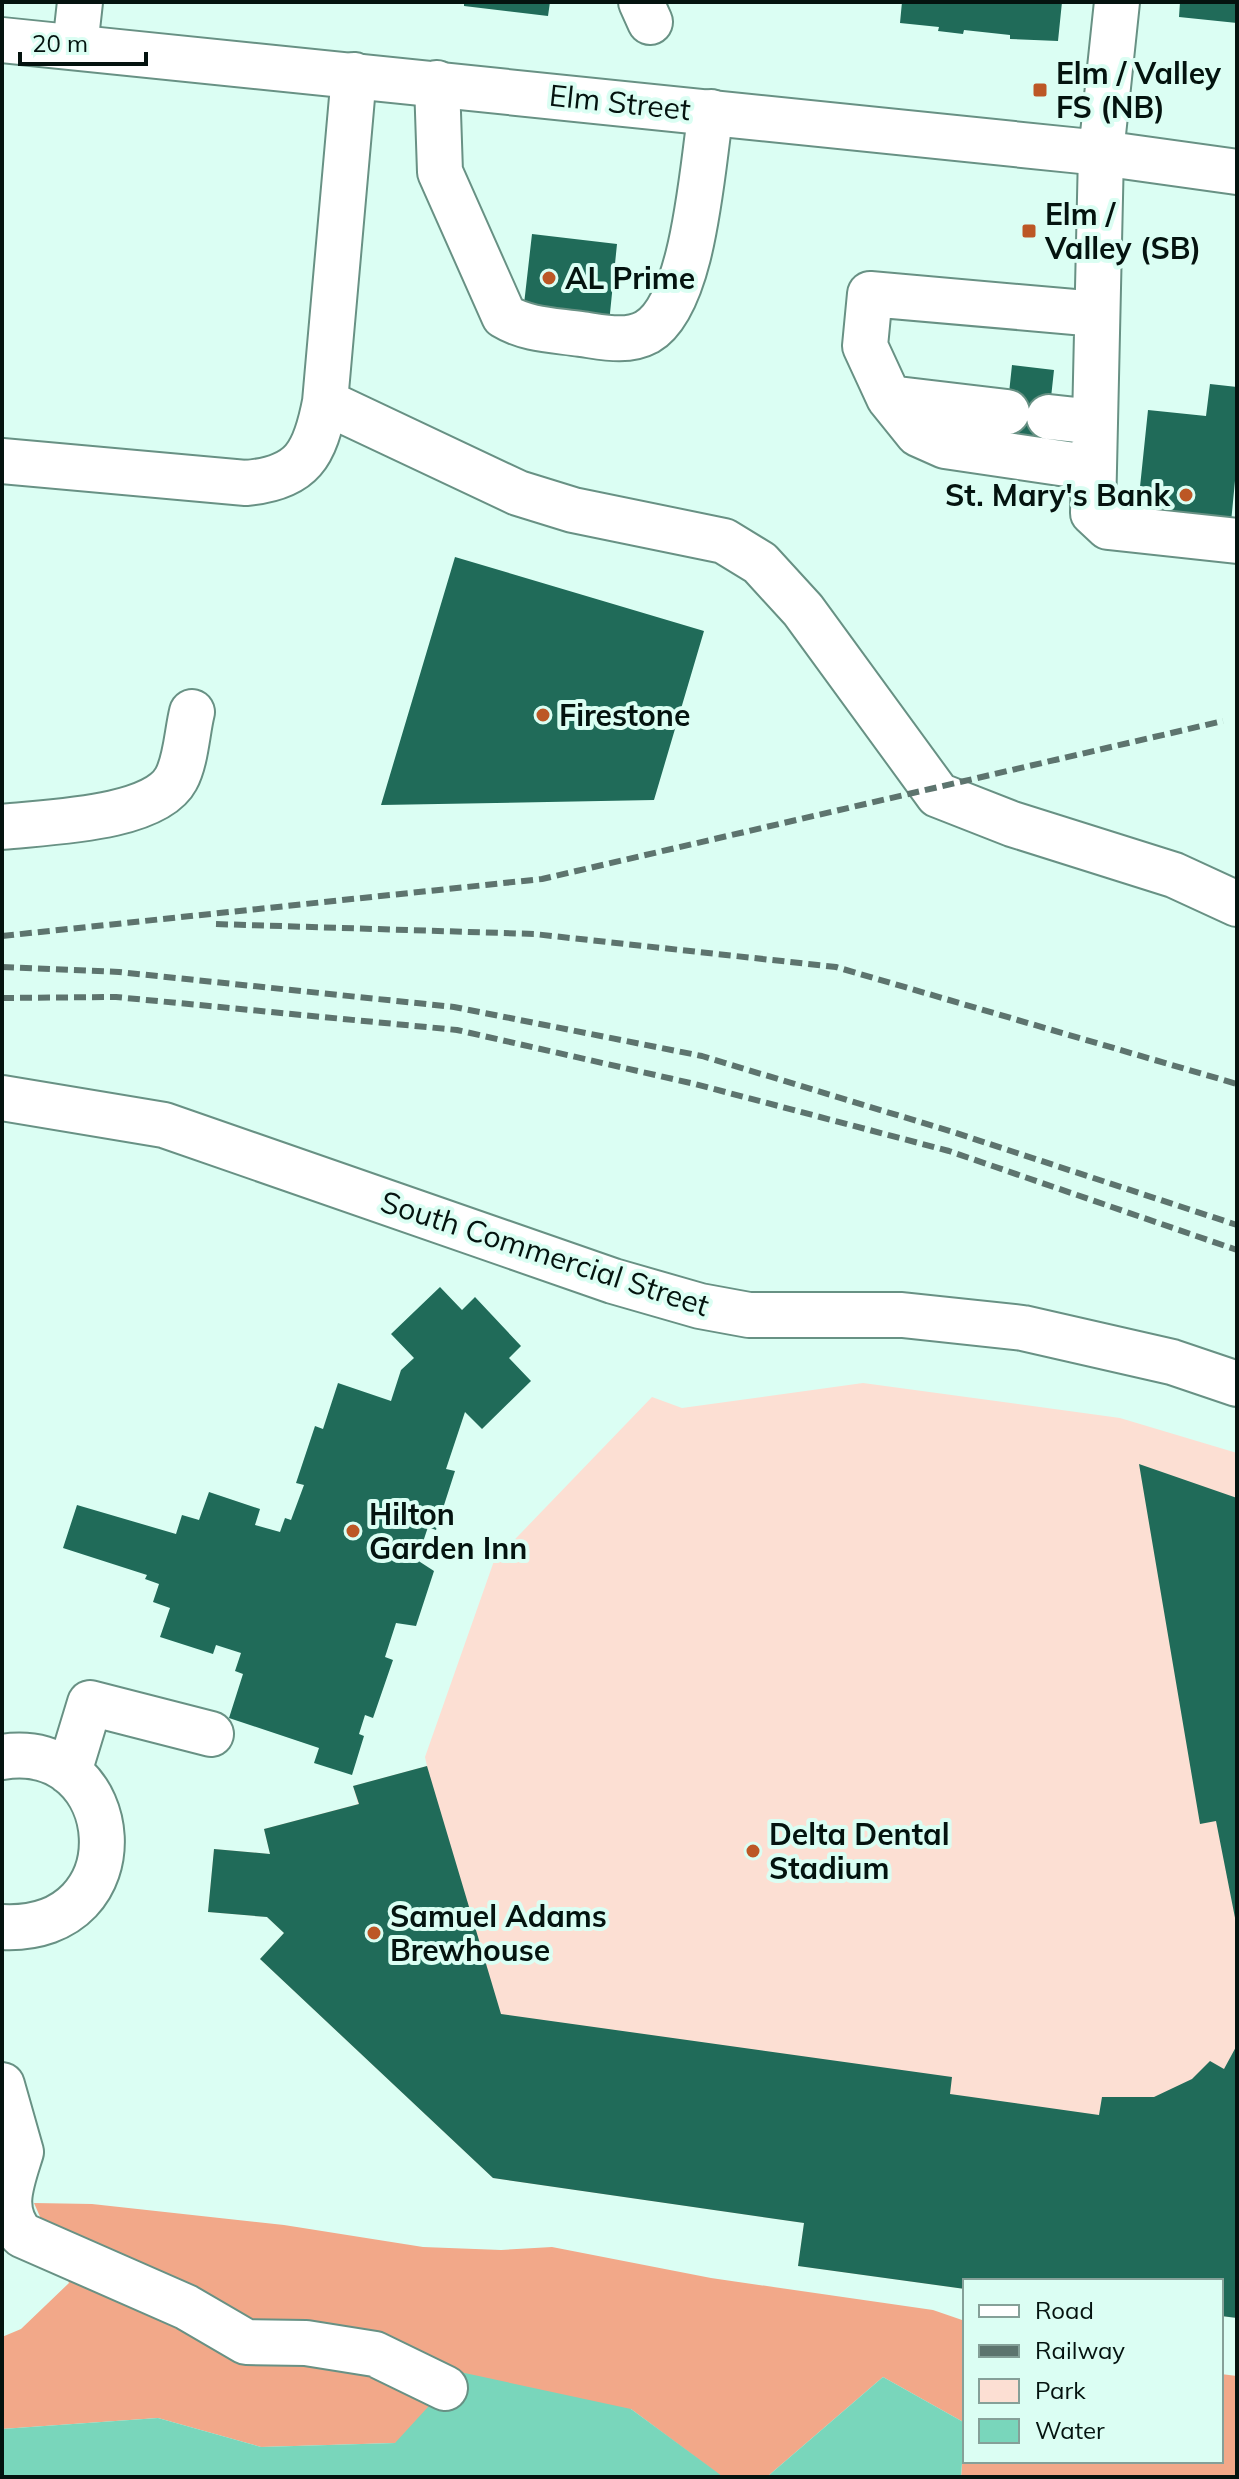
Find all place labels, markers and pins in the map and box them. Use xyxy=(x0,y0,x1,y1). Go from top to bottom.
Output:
place label: Elm / Valley FS (NB) xyxy=(1056,54,1222,126)
marker: Elm / Valley FS (NB) xyxy=(1031,81,1049,99)
place label: Elm / Valley (SB) xyxy=(1044,195,1201,267)
marker: Elm / Valley (SB) xyxy=(1020,222,1038,240)
place label: AL Prime xyxy=(565,259,695,297)
marker: AL Prime xyxy=(540,269,558,287)
place label: St. Mary's Bank xyxy=(945,476,1171,514)
marker: St. Mary's Bank xyxy=(1177,486,1195,504)
place label: Firestone xyxy=(559,696,690,734)
marker: Firestone xyxy=(534,706,552,724)
place label: Hilton Garden Inn xyxy=(369,1495,527,1567)
marker: Hilton Garden Inn xyxy=(344,1522,362,1540)
place label: Delta Dental Stadium xyxy=(769,1815,950,1887)
marker: Delta Dental Stadium xyxy=(744,1842,762,1860)
place label: Samuel Adams Brewhouse xyxy=(390,1897,607,1969)
marker: Samuel Adams Brewhouse xyxy=(365,1924,383,1942)

